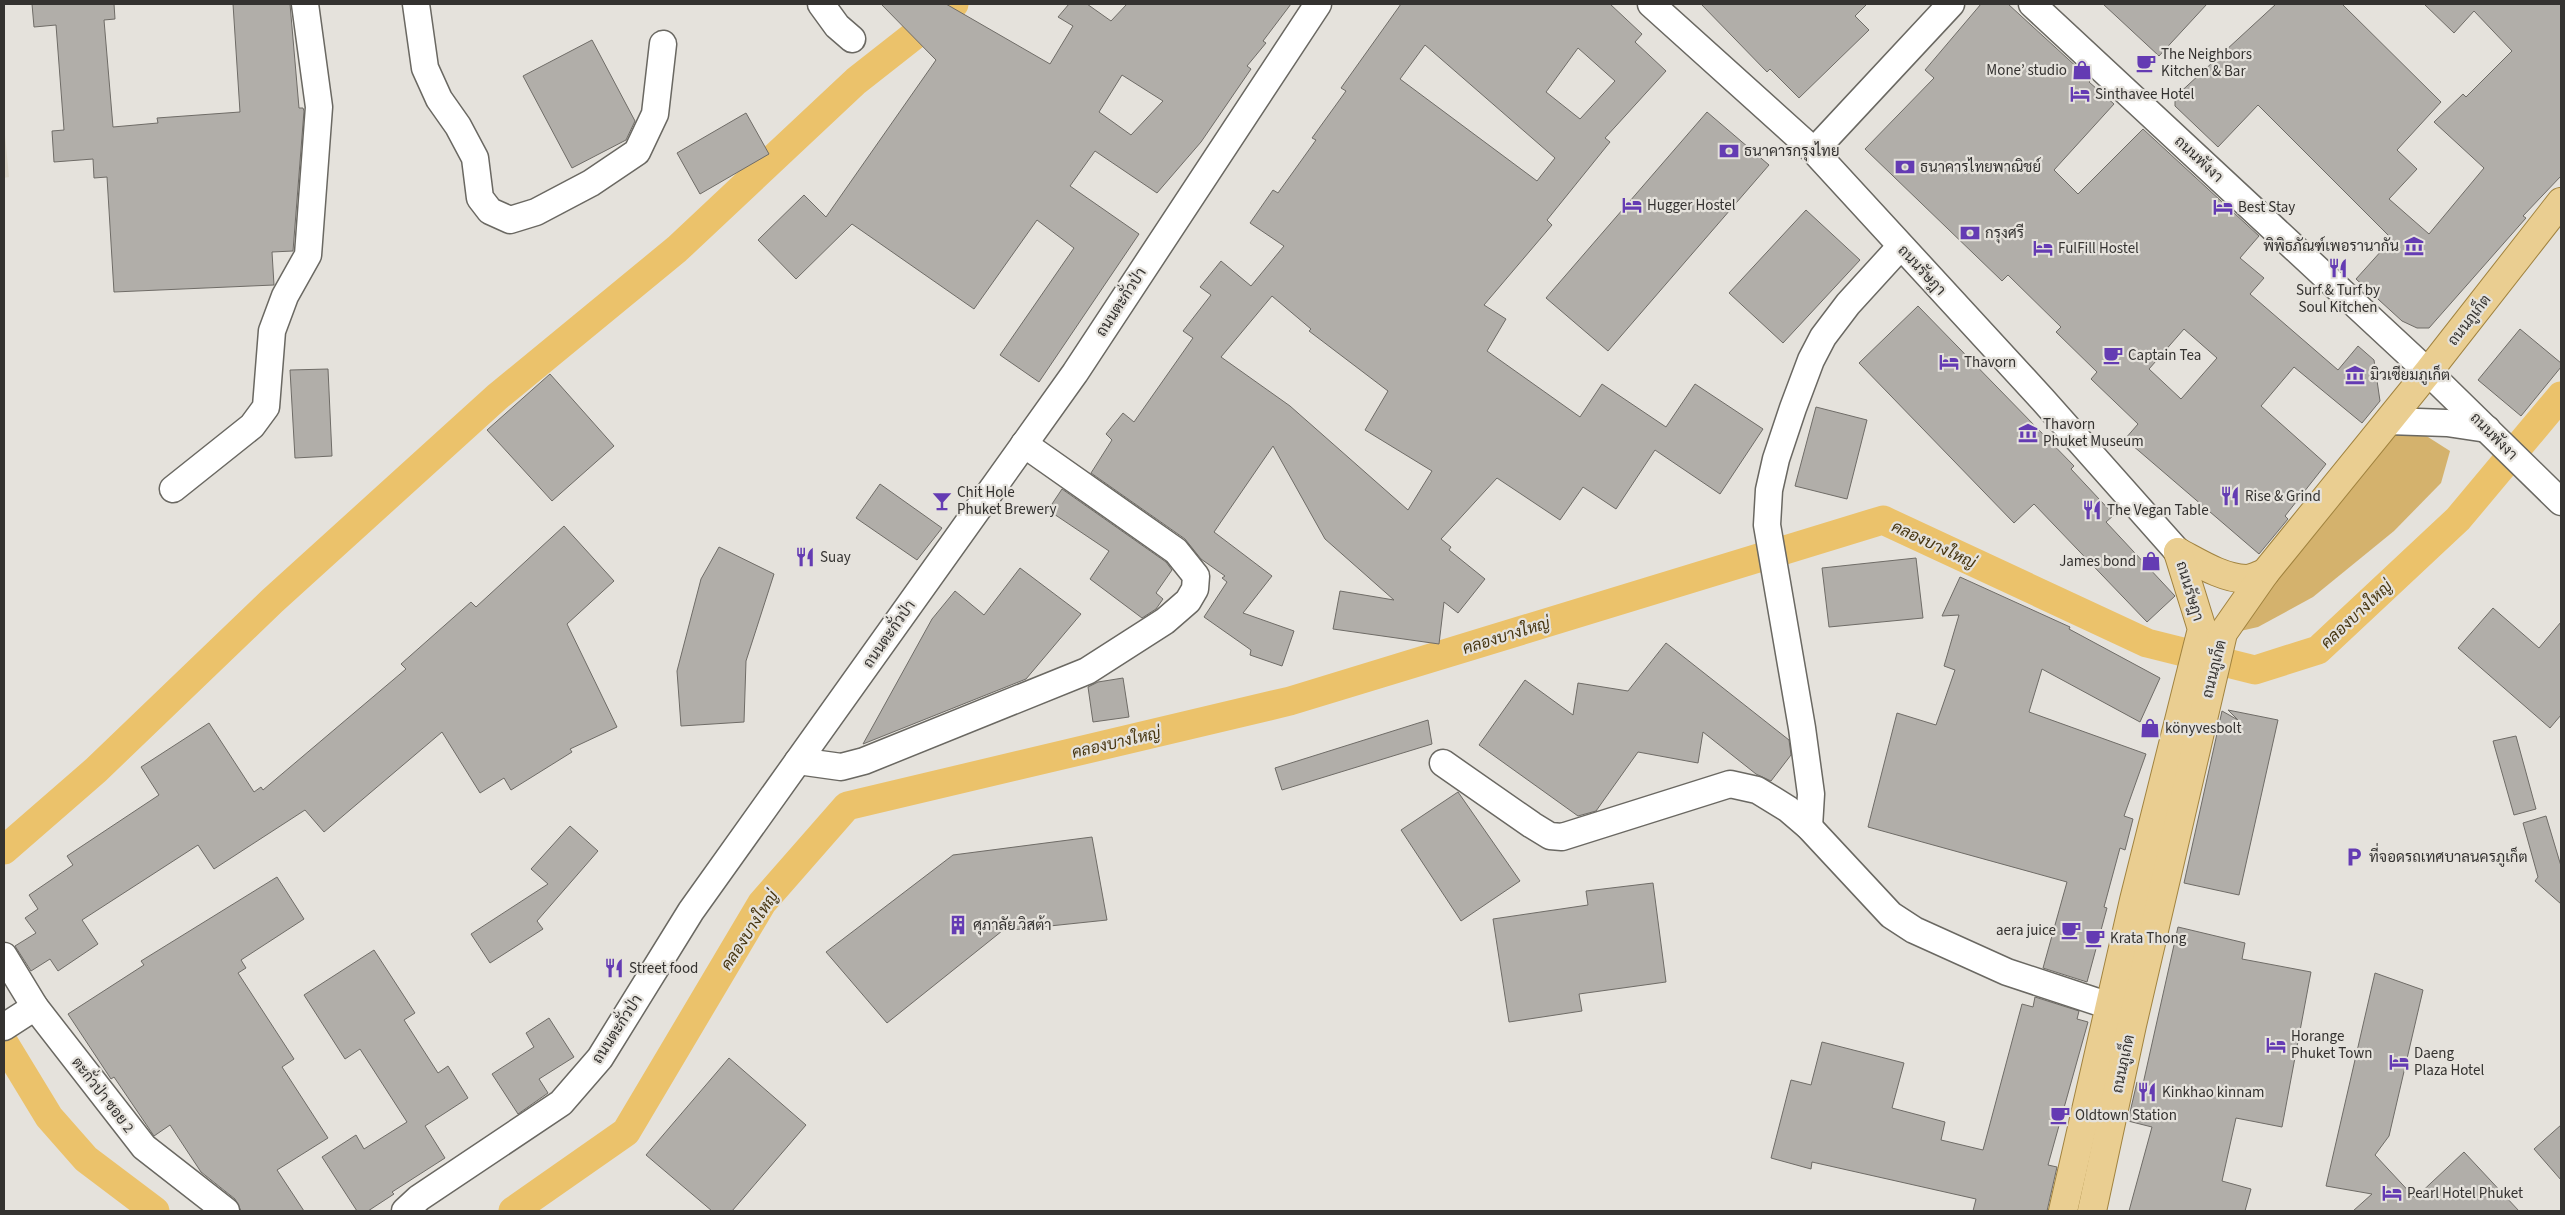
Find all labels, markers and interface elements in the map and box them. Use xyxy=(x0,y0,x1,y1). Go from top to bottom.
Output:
place label: The Neighbors Kitchen & Bar xyxy=(2161,44,2252,82)
cafe icon: The Neighbors Kitchen & Bar xyxy=(2135,52,2157,74)
shop icon: Mone’ studio xyxy=(2071,59,2093,81)
place label: Mone’ studio xyxy=(1986,60,2067,81)
hotel icon: Sinthavee Hotel xyxy=(2069,83,2091,105)
place label: Sinthavee Hotel xyxy=(2095,84,2194,105)
street label: ถนนพังงา xyxy=(2170,131,2228,187)
bank icon: ธนาคารกรุงไทย xyxy=(1718,140,1740,162)
place label: ธนาคารกรุงไทย xyxy=(1744,141,1840,162)
bank icon: ธนาคารไทยพาณิชย์ xyxy=(1894,156,1916,178)
place label: ธนาคารไทยพาณิชย์ xyxy=(1920,157,2041,178)
hotel icon: Hugger Hostel xyxy=(1621,194,1643,216)
place label: Hugger Hostel xyxy=(1647,195,1736,216)
hotel icon: Best Stay xyxy=(2212,196,2234,218)
place label: Best Stay xyxy=(2238,197,2295,218)
bank icon: กรุงศรี xyxy=(1959,222,1981,244)
place label: กรุงศรี xyxy=(1985,223,2024,244)
museum icon: พิพิธภัณฑ์เพอรานากัน xyxy=(2403,235,2425,257)
place label: พิพิธภัณฑ์เพอรานากัน xyxy=(2263,236,2399,257)
hotel icon: FulFill Hostel xyxy=(2032,237,2054,259)
place label: FulFill Hostel xyxy=(2058,238,2139,259)
street label: ถนนรัษฎา xyxy=(1893,241,1950,300)
restaurant icon: Surf & Turf by Soul Kitchen xyxy=(2327,257,2349,279)
street label: ถนนตะกั่วป่า xyxy=(1087,261,1152,341)
place label: Surf & Turf by Soul Kitchen xyxy=(2296,280,2380,318)
street label: ถนนภูเก็ต xyxy=(2442,290,2496,350)
cafe icon: Captain Tea xyxy=(2102,344,2124,366)
place label: Captain Tea xyxy=(2128,345,2201,366)
hotel icon: Thavorn xyxy=(1938,351,1960,373)
place label: Thavorn xyxy=(1964,352,2016,373)
museum icon: มิวเซียมภูเก็ต xyxy=(2344,364,2366,386)
place label: มิวเซียมภูเก็ต xyxy=(2370,364,2450,386)
street label: ถนนพังงา xyxy=(2465,408,2522,465)
place label: Thavorn Phuket Museum xyxy=(2043,414,2144,452)
museum icon: Thavorn Phuket Museum xyxy=(2017,422,2039,444)
place label: Chit Hole Phuket Brewery xyxy=(957,482,1056,520)
restaurant icon: Rise & Grind xyxy=(2219,485,2241,507)
place label: Rise & Grind xyxy=(2245,486,2321,507)
bar icon: Chit Hole Phuket Brewery xyxy=(931,490,953,512)
restaurant icon: The Vegan Table xyxy=(2081,499,2103,521)
place label: The Vegan Table xyxy=(2107,500,2209,521)
water label: คลองบางใหญ่ xyxy=(1888,515,1981,574)
restaurant icon: Suay xyxy=(794,546,816,568)
place label: Suay xyxy=(820,547,851,568)
shop icon: James bond xyxy=(2140,550,2162,572)
place label: James bond xyxy=(2059,551,2136,572)
street label: ถนนรัษฎา xyxy=(2170,559,2209,624)
water label: คลองบางใหญ่ xyxy=(2315,574,2398,654)
street label: ถนนตะกั่วป่า xyxy=(855,594,920,672)
water label: คลองบางใหญ่ xyxy=(1459,611,1554,660)
street label: ถนนภูเก็ต xyxy=(2196,637,2232,701)
shop icon: könyvesbolt xyxy=(2139,717,2161,739)
place label: könyvesbolt xyxy=(2165,718,2242,739)
water label: คลองบางใหญ่ xyxy=(1069,721,1164,764)
place label: ที่จอดรถเทศบาลนครภูเก็ต xyxy=(2369,842,2528,868)
parking icon: ที่จอดรถเทศบาลนครภูเก็ต xyxy=(2343,846,2365,868)
water label: คลองบางใหญ่ xyxy=(715,885,784,975)
building icon: ศุภาลัย วิสต้า xyxy=(947,914,969,936)
place label: ศุภาลัย วิสต้า xyxy=(973,915,1052,936)
cafe icon: aera juice xyxy=(2060,919,2082,941)
place label: aera juice xyxy=(1996,920,2056,941)
cafe icon: Krata Thong xyxy=(2084,927,2106,949)
place label: Krata Thong xyxy=(2110,928,2187,949)
restaurant icon: Street food xyxy=(603,957,625,979)
place label: Street food xyxy=(629,958,698,979)
street label: ถนนตะกั่วป่า xyxy=(583,988,648,1068)
place label: Horange Phuket Town xyxy=(2291,1026,2372,1064)
street label: ถนนภูเก็ต xyxy=(2106,1033,2140,1095)
hotel icon: Horange Phuket Town xyxy=(2265,1034,2287,1056)
place label: Daeng Plaza Hotel xyxy=(2414,1043,2484,1081)
street label: ตะกั่วป่า ซอย 2 xyxy=(66,1050,142,1137)
hotel icon: Daeng Plaza Hotel xyxy=(2388,1051,2410,1073)
restaurant icon: Kinkhao kinnam xyxy=(2136,1081,2158,1103)
place label: Kinkhao kinnam xyxy=(2162,1082,2264,1103)
cafe icon: Oldtown Station xyxy=(2049,1104,2071,1126)
place label: Oldtown Station xyxy=(2075,1105,2177,1126)
hotel icon: Pearl Hotel Phuket xyxy=(2381,1182,2403,1204)
place label: Pearl Hotel Phuket xyxy=(2407,1183,2523,1204)

